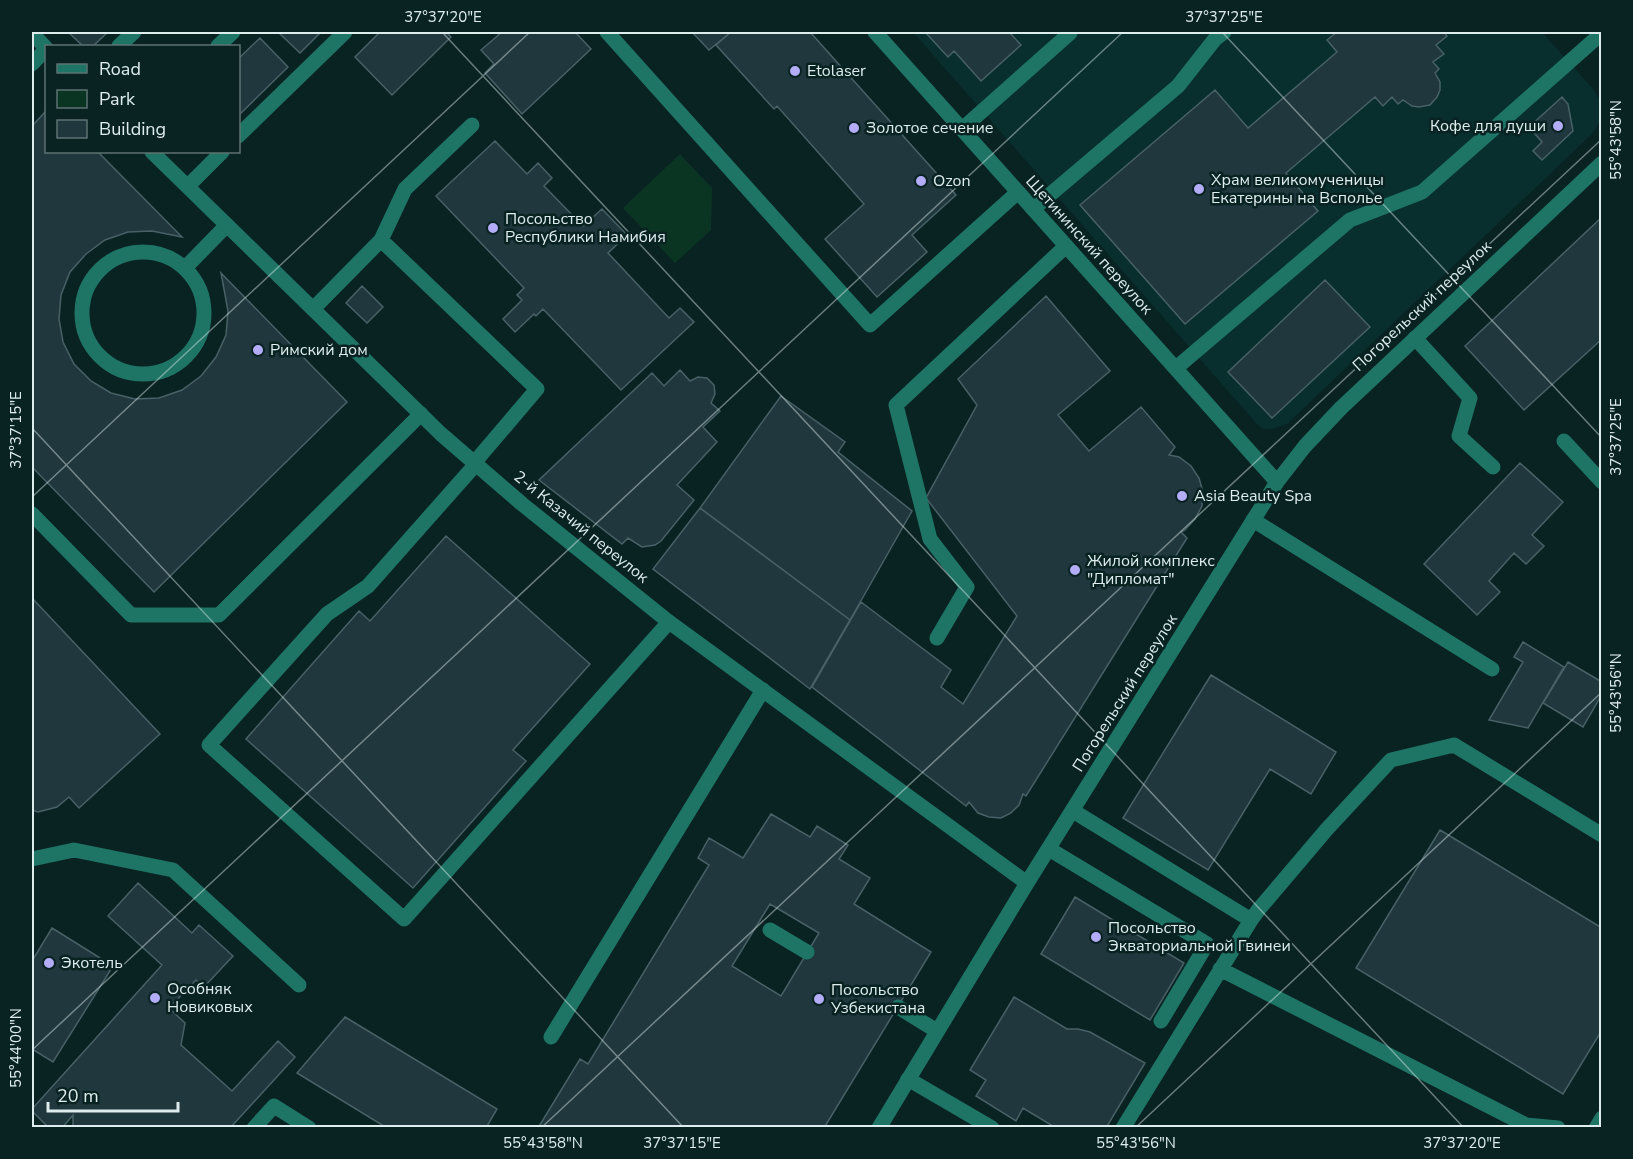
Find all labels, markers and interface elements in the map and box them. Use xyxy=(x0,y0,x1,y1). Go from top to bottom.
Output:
text: 37°37'20"E xyxy=(404,7,482,27)
text: 37°37'25"E xyxy=(1185,7,1263,27)
legend xyxy=(45,45,240,153)
text: Road xyxy=(99,57,141,81)
place label: Etolaser xyxy=(807,60,866,82)
marker: Etolaser xyxy=(788,64,802,78)
text: Park xyxy=(99,87,136,111)
text: 55°43'58"N xyxy=(1606,100,1626,180)
place label: Кофе для души xyxy=(1430,115,1546,137)
text: Building xyxy=(99,117,166,141)
place label: Золотое сечение xyxy=(866,117,993,139)
marker: Кофе для души xyxy=(1551,119,1565,133)
marker: Золотое сечение xyxy=(847,121,861,135)
place label: Храм великомученицы Екатерины на Всполье xyxy=(1211,169,1384,209)
place label: Ozon xyxy=(933,170,971,192)
street label: Щетининский переулок xyxy=(1021,171,1158,320)
marker: Ozon xyxy=(914,174,928,188)
marker: Храм великомученицы Екатерины на Всполье xyxy=(1192,182,1206,196)
place label: Посольство Республики Намибия xyxy=(505,208,666,248)
marker: Посольство Республики Намибия xyxy=(486,221,500,235)
street label: Погорельский переулок xyxy=(1348,235,1497,376)
place label: Римский дом xyxy=(270,339,368,361)
marker: Римский дом xyxy=(251,343,265,357)
text: 37°37'15"E xyxy=(6,391,26,469)
text: 37°37'25"E xyxy=(1606,398,1626,476)
street label: 2-й Казачий переулок xyxy=(509,466,653,589)
place label: Asia Beauty Spa xyxy=(1194,485,1312,507)
marker: Asia Beauty Spa xyxy=(1175,489,1189,503)
place label: Жилой комплекс "Дипломат" xyxy=(1087,550,1215,590)
marker: Жилой комплекс "Дипломат" xyxy=(1068,563,1082,577)
street label: Погорельский переулок xyxy=(1067,609,1183,776)
text: 55°43'56"N xyxy=(1606,653,1626,733)
place label: Посольство Экваториальной Гвинеи xyxy=(1108,917,1291,957)
marker: Посольство Экваториальной Гвинеи xyxy=(1089,930,1103,944)
place label: Экотель xyxy=(61,952,123,974)
marker: Экотель xyxy=(42,956,56,970)
place label: Особняк Новиковых xyxy=(167,978,253,1018)
place label: Посольство Узбекистана xyxy=(830,979,925,1019)
marker: Особняк Новиковых xyxy=(148,991,162,1005)
marker: Посольство Узбекистана xyxy=(812,992,826,1006)
text: 55°44'00"N xyxy=(6,1008,26,1088)
scale bar xyxy=(48,1075,178,1113)
text: 20 m xyxy=(57,1084,99,1108)
text: 55°43'58"N xyxy=(503,1133,583,1153)
text: 37°37'15"E xyxy=(643,1133,721,1153)
text: 55°43'56"N xyxy=(1096,1133,1176,1153)
text: 37°37'20"E xyxy=(1423,1133,1501,1153)

